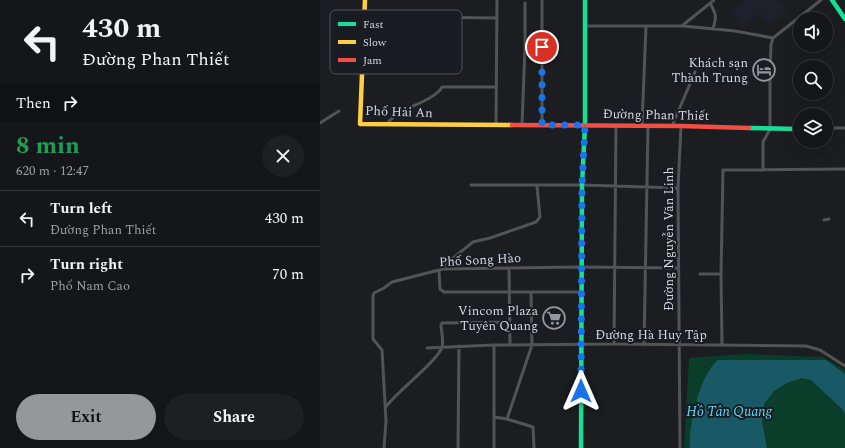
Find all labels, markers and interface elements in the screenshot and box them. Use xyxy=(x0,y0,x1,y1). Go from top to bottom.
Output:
text: 430 m xyxy=(82,7,161,50)
legend xyxy=(330,10,462,74)
map controls xyxy=(793,12,833,148)
button: sound xyxy=(793,12,833,52)
icon: left xyxy=(16,16,68,68)
text: Fast xyxy=(363,16,384,33)
pin xyxy=(525,30,559,64)
text: Slow xyxy=(363,34,387,51)
icon: arrive xyxy=(531,36,553,58)
text: Đường Phan Thiết xyxy=(82,46,229,73)
text: Jam xyxy=(363,52,382,69)
place label: Khách sạn Thành Trung xyxy=(672,53,748,88)
hotel icon: Khách sạn Thành Trung xyxy=(751,57,777,83)
button: search xyxy=(793,60,833,100)
text: Then xyxy=(16,92,51,115)
icon: right xyxy=(59,92,81,114)
street label: Phố Hải An xyxy=(365,101,434,123)
street label: Đường Phan Thiết xyxy=(603,104,710,126)
button: layers xyxy=(793,108,833,148)
text: 8 min xyxy=(16,128,80,164)
button: close xyxy=(262,135,304,177)
text: 620 m · 12:47 xyxy=(16,161,89,181)
street label: Đường Nguyễn Văn Linh xyxy=(659,167,679,311)
text: Turn left xyxy=(50,197,112,220)
text: 430 m xyxy=(265,207,304,230)
icon: left xyxy=(16,208,38,230)
text: Đường Phan Thiết xyxy=(50,220,156,240)
street label: Phố Song Hào xyxy=(438,248,522,272)
text: Turn right xyxy=(50,253,123,276)
text: 70 m xyxy=(272,263,304,286)
icon: right xyxy=(16,264,38,286)
text: Phố Nam Cao xyxy=(50,276,130,296)
place label: Vincom Plaza Tuyên Quang xyxy=(458,301,539,336)
supermarket icon: Vincom Plaza Tuyên Quang xyxy=(541,305,567,331)
street label: Đường Hà Huy Tập xyxy=(595,325,707,345)
position arrow xyxy=(560,370,602,412)
button: Exit xyxy=(16,394,156,440)
button: Share xyxy=(164,394,304,440)
water label: Hồ Tân Quang xyxy=(686,401,773,422)

